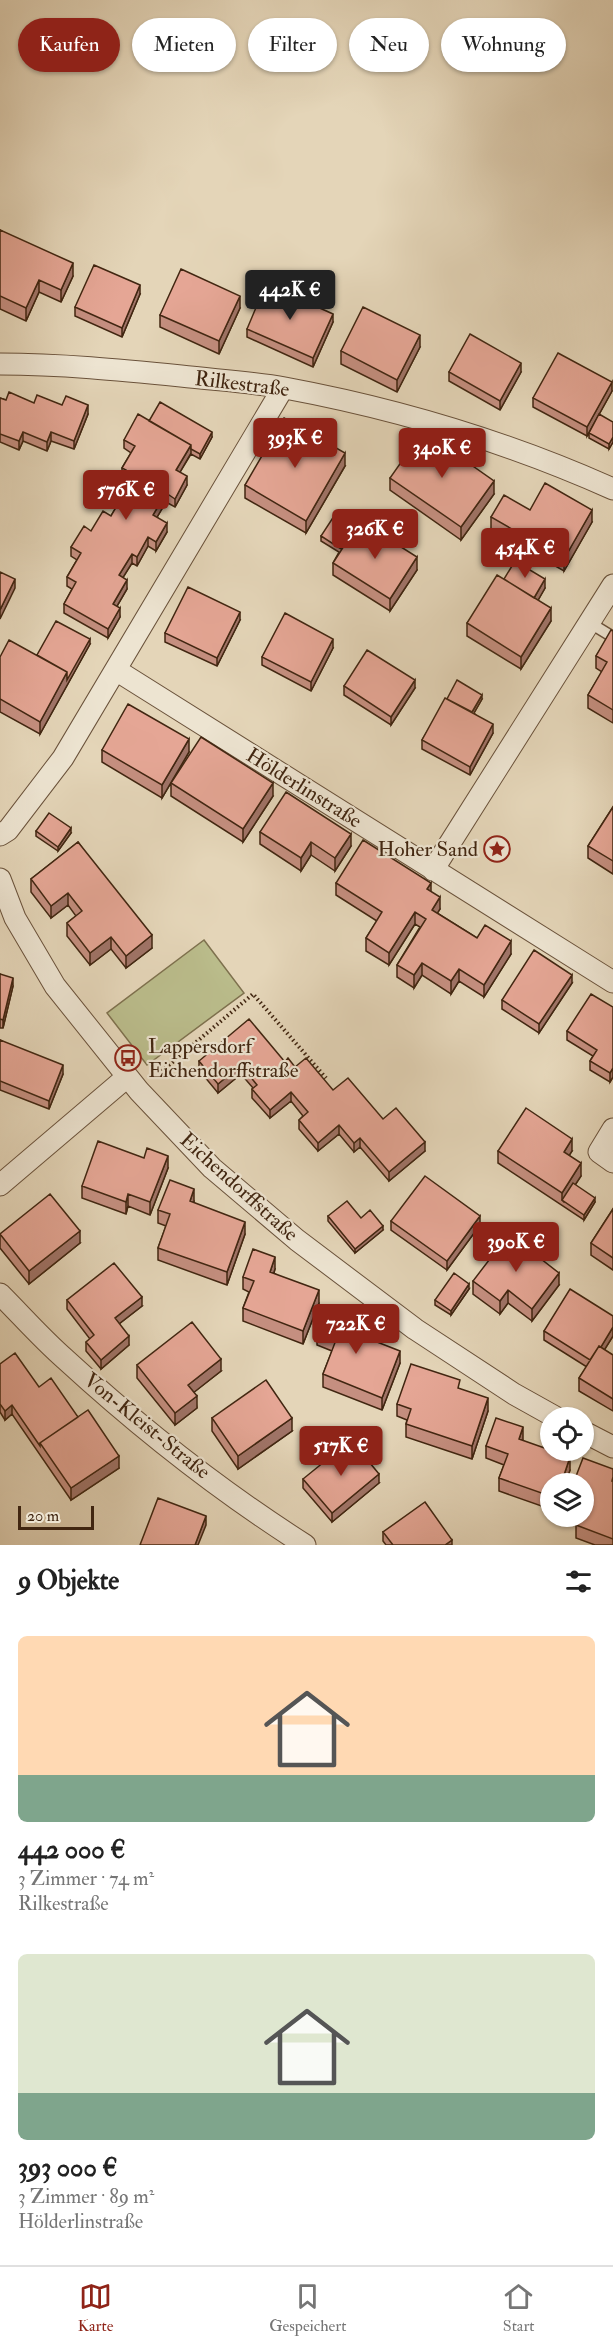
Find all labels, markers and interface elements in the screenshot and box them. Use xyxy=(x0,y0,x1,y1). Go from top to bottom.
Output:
chip: Kaufen xyxy=(18,18,120,72)
chip: Mieten xyxy=(132,18,236,72)
chip: Filter xyxy=(248,18,337,72)
chip: Neu xyxy=(349,18,429,72)
chip: Wohnung xyxy=(441,18,566,72)
pin: 442K € xyxy=(241,270,339,321)
text: 442K € xyxy=(259,277,321,302)
street label: Rilkestraße xyxy=(193,365,291,403)
pin: 393K € xyxy=(246,418,344,469)
text: 393K € xyxy=(267,425,323,450)
pin: 340K € xyxy=(393,428,491,479)
text: 340K € xyxy=(413,435,471,460)
pin: 576K € xyxy=(77,470,175,521)
text: 576K € xyxy=(97,477,155,502)
pin: 326K € xyxy=(326,509,424,560)
text: 326K € xyxy=(346,516,404,541)
pin: 454K € xyxy=(476,528,574,579)
text: 454K € xyxy=(495,535,555,560)
street label: Hölderlinstraße xyxy=(241,742,367,834)
place icon: Hoher Sand xyxy=(482,834,512,864)
place label: Hoher Sand xyxy=(378,836,479,863)
place label: Lappersdorf Eichendorffstraße xyxy=(148,1033,299,1084)
bus stop icon: Lappersdorf Eichendorffstraße xyxy=(113,1043,143,1073)
street label: Eichendorffstraße xyxy=(174,1127,304,1248)
pin: 390K € xyxy=(467,1222,565,1273)
text: 390K € xyxy=(487,1229,545,1254)
pin: 722K € xyxy=(307,1304,405,1355)
text: 722K € xyxy=(326,1311,386,1336)
street label: Von-Kleist-Straße xyxy=(78,1367,216,1485)
map controls xyxy=(540,1407,594,1527)
button: locate xyxy=(540,1407,594,1461)
pin: 517K € xyxy=(292,1426,390,1477)
text: 517K € xyxy=(314,1433,369,1458)
button: layers xyxy=(540,1473,594,1527)
scale bar xyxy=(18,1503,94,1530)
text: 20 m xyxy=(27,1506,59,1526)
text: 9 Objekte xyxy=(18,1565,119,1597)
icon: filters xyxy=(562,1565,595,1598)
icon: home xyxy=(253,1675,361,1783)
text: 442 000 € xyxy=(18,1834,125,1866)
text: 3 Zimmer · 74 m² xyxy=(18,1866,154,1891)
text: Rilkestraße xyxy=(18,1891,109,1916)
icon: home xyxy=(253,1993,361,2101)
text: 393 000 € xyxy=(18,2152,117,2184)
text: 3 Zimmer · 89 m² xyxy=(18,2184,154,2209)
text: Hölderlinstraße xyxy=(18,2209,143,2234)
tab: Karte xyxy=(78,2280,113,2336)
tab: Gespeichert xyxy=(269,2280,346,2336)
tab: Start xyxy=(502,2280,535,2336)

